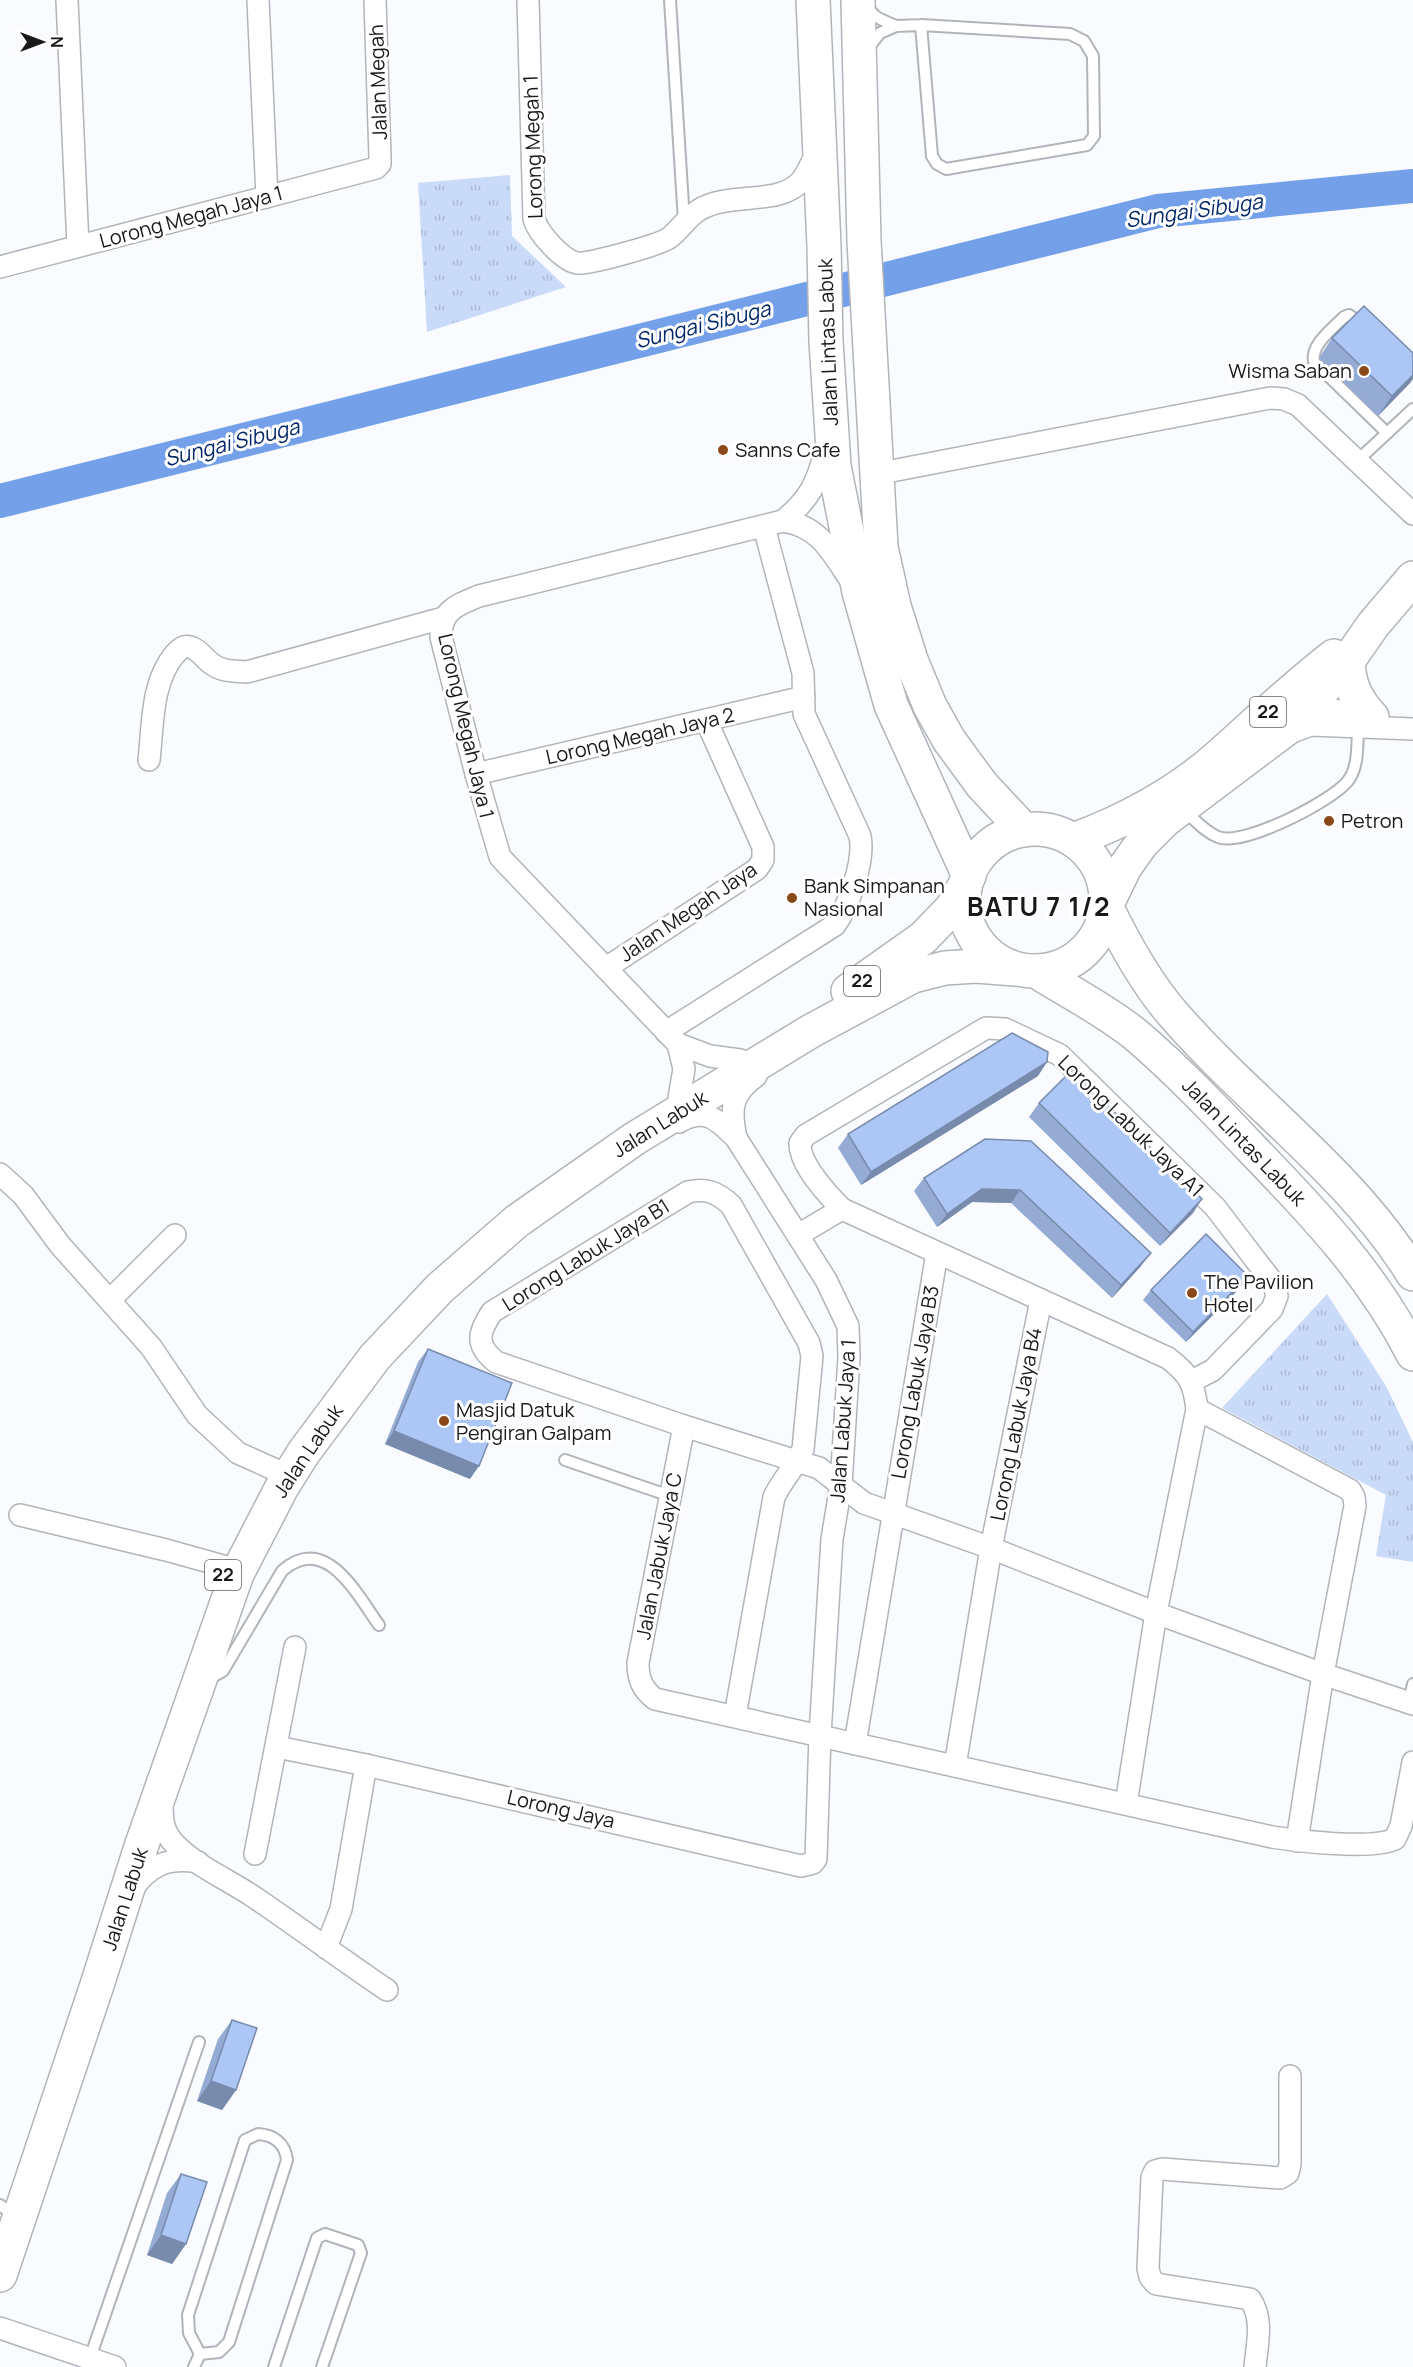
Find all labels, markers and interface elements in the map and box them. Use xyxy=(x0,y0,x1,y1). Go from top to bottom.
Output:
north arrow xyxy=(12,12,72,72)
street label: Jalan Megah xyxy=(362,24,393,140)
text: N xyxy=(46,36,68,48)
street label: Lorong Megah 1 xyxy=(517,75,549,219)
street label: Lorong Megah Jaya 1 xyxy=(96,179,286,254)
water label: Sungai Sibuga xyxy=(1124,186,1265,233)
street label: Jalan Lintas Labuk xyxy=(811,257,844,426)
water label: Sungai Sibuga xyxy=(632,293,774,354)
place label: Wisma Saban xyxy=(1228,357,1352,384)
marker: Wisma Saban xyxy=(1357,364,1371,378)
water label: Sungai Sibuga xyxy=(161,411,303,472)
place label: Sanns Cafe xyxy=(735,436,841,463)
marker: Sanns Cafe xyxy=(716,443,730,457)
street label: Lorong Megah Jaya 1 xyxy=(432,631,501,821)
road number: 22 xyxy=(1250,697,1286,727)
street label: Lorong Megah Jaya 2 xyxy=(543,701,737,770)
place label: Petron xyxy=(1341,807,1403,834)
marker: Petron xyxy=(1322,814,1336,828)
street label: Jalan Megah Jaya xyxy=(614,856,762,968)
place label: Bank Simpanan Nasional xyxy=(804,872,945,922)
district label: BATU 7 1/2 xyxy=(967,888,1111,924)
marker: Bank Simpanan Nasional xyxy=(785,891,799,905)
road number: 22 xyxy=(844,966,880,996)
street label: Lorong Labuk Jaya A1 xyxy=(1053,1049,1210,1202)
street label: Jalan Lintas Labuk xyxy=(1177,1072,1313,1212)
street label: Jalan Labuk xyxy=(607,1083,713,1163)
street label: Lorong Labuk Jaya B1 xyxy=(497,1192,675,1317)
place label: The Pavilion Hotel xyxy=(1204,1268,1314,1318)
street label: Lorong Labuk Jaya B3 xyxy=(884,1283,945,1481)
marker: The Pavilion Hotel xyxy=(1185,1286,1199,1300)
street label: Lorong Labuk Jaya B4 xyxy=(983,1325,1048,1523)
street label: Jalan Labuk Jaya 1 xyxy=(823,1338,862,1504)
place label: Masjid Datuk Pengiran Galpam xyxy=(456,1396,611,1446)
street label: Jalan Labuk xyxy=(266,1398,349,1503)
marker: Masjid Datuk Pengiran Galpam xyxy=(437,1414,451,1428)
street label: Jalan Jabuk Jaya C xyxy=(629,1470,688,1642)
road number: 22 xyxy=(205,1560,241,1590)
street label: Lorong Jaya xyxy=(505,1783,618,1834)
street label: Jalan Labuk xyxy=(95,1843,154,1954)

